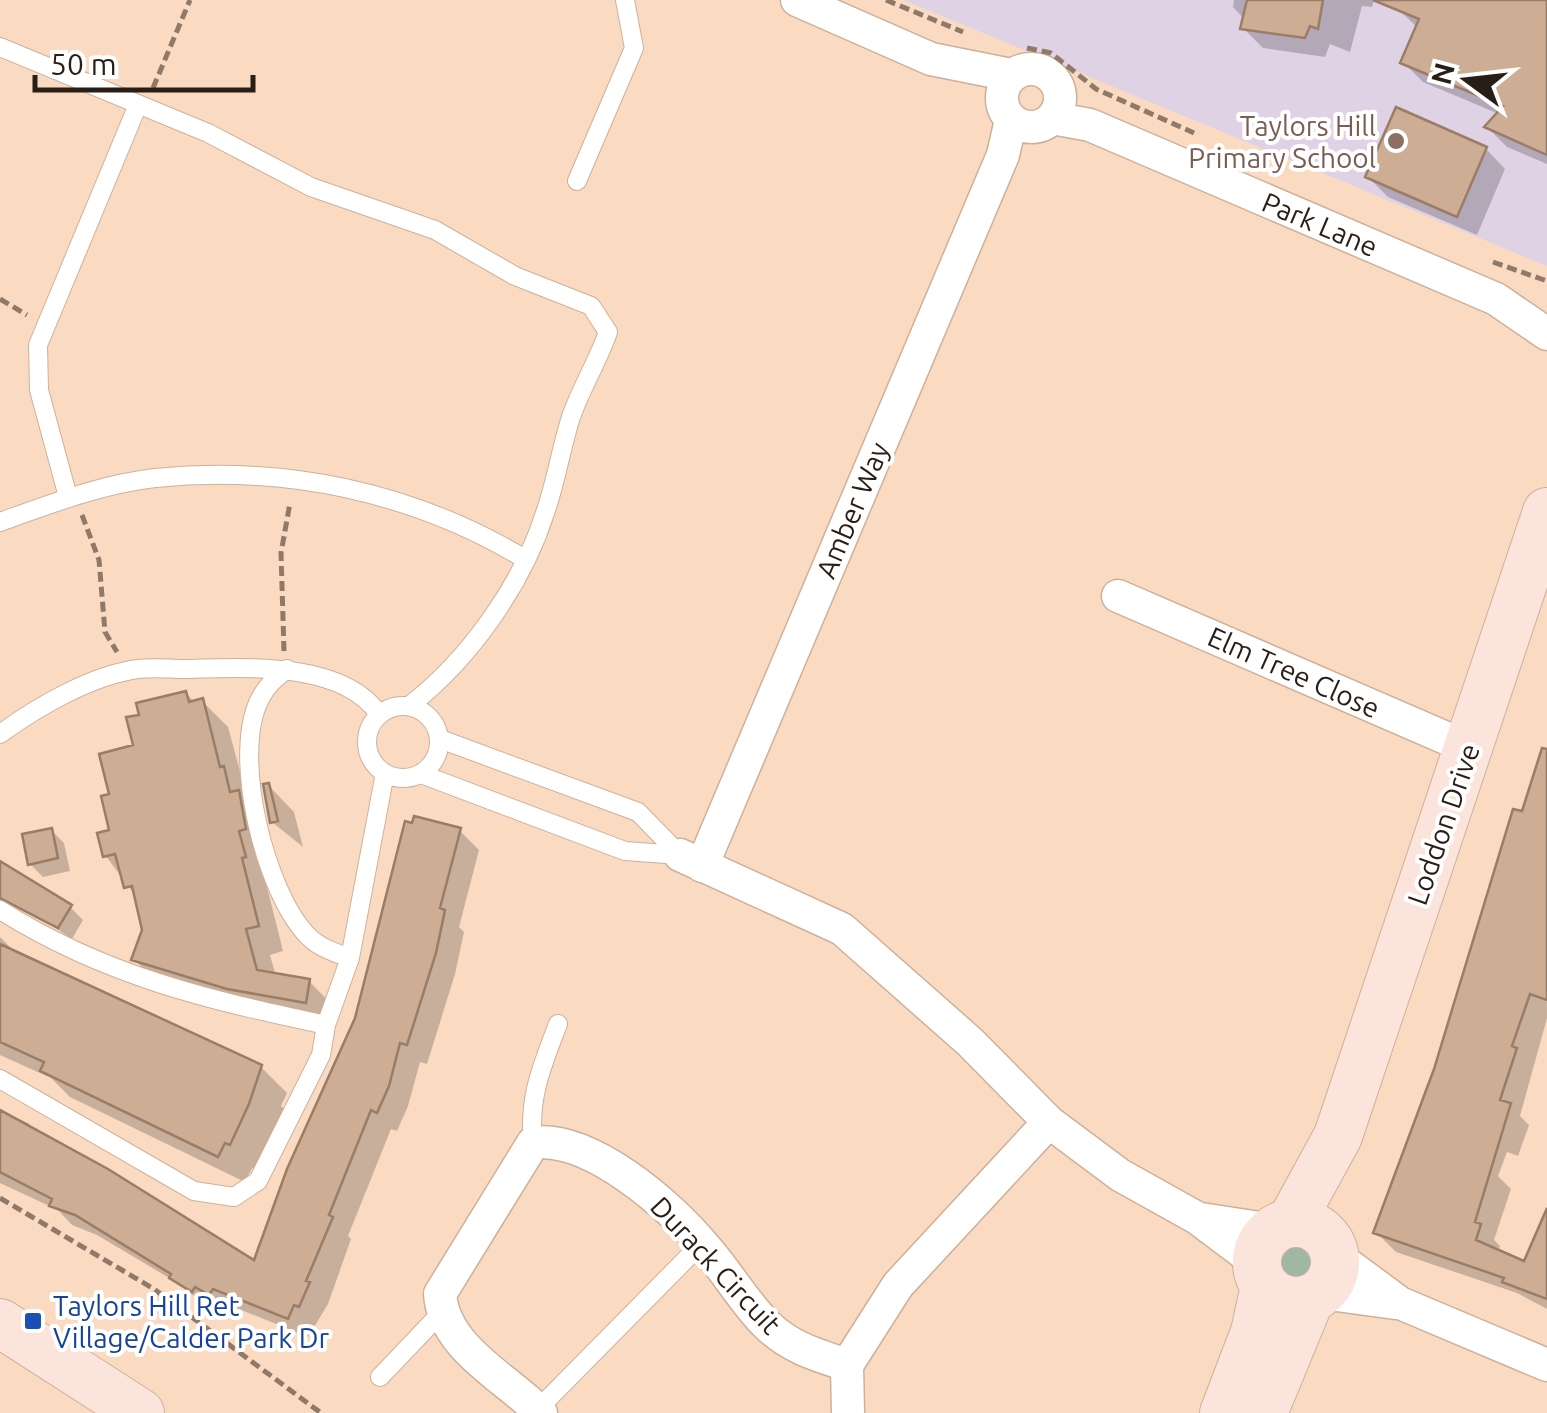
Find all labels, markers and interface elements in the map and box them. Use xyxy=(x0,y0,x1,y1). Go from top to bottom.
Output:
scale bar xyxy=(35,30,252,92)
north arrow xyxy=(1417,30,1517,130)
text: 50 m xyxy=(50,47,117,81)
text: N xyxy=(1425,59,1460,88)
place label: Taylors Hill Primary School xyxy=(1188,110,1376,173)
marker: Taylors Hill Primary School xyxy=(1385,130,1407,152)
street label: Park Lane xyxy=(1258,186,1382,262)
street label: Amber Way xyxy=(810,437,894,583)
street label: Elm Tree Close xyxy=(1203,620,1385,724)
street label: Loddon Drive xyxy=(1401,739,1485,909)
street label: Durack Circuit xyxy=(645,1190,787,1340)
place label: Taylors Hill Ret Village/Calder Park Dr xyxy=(53,1290,330,1353)
marker: Taylors Hill Ret Village/Calder Park Dr xyxy=(22,1310,44,1332)

